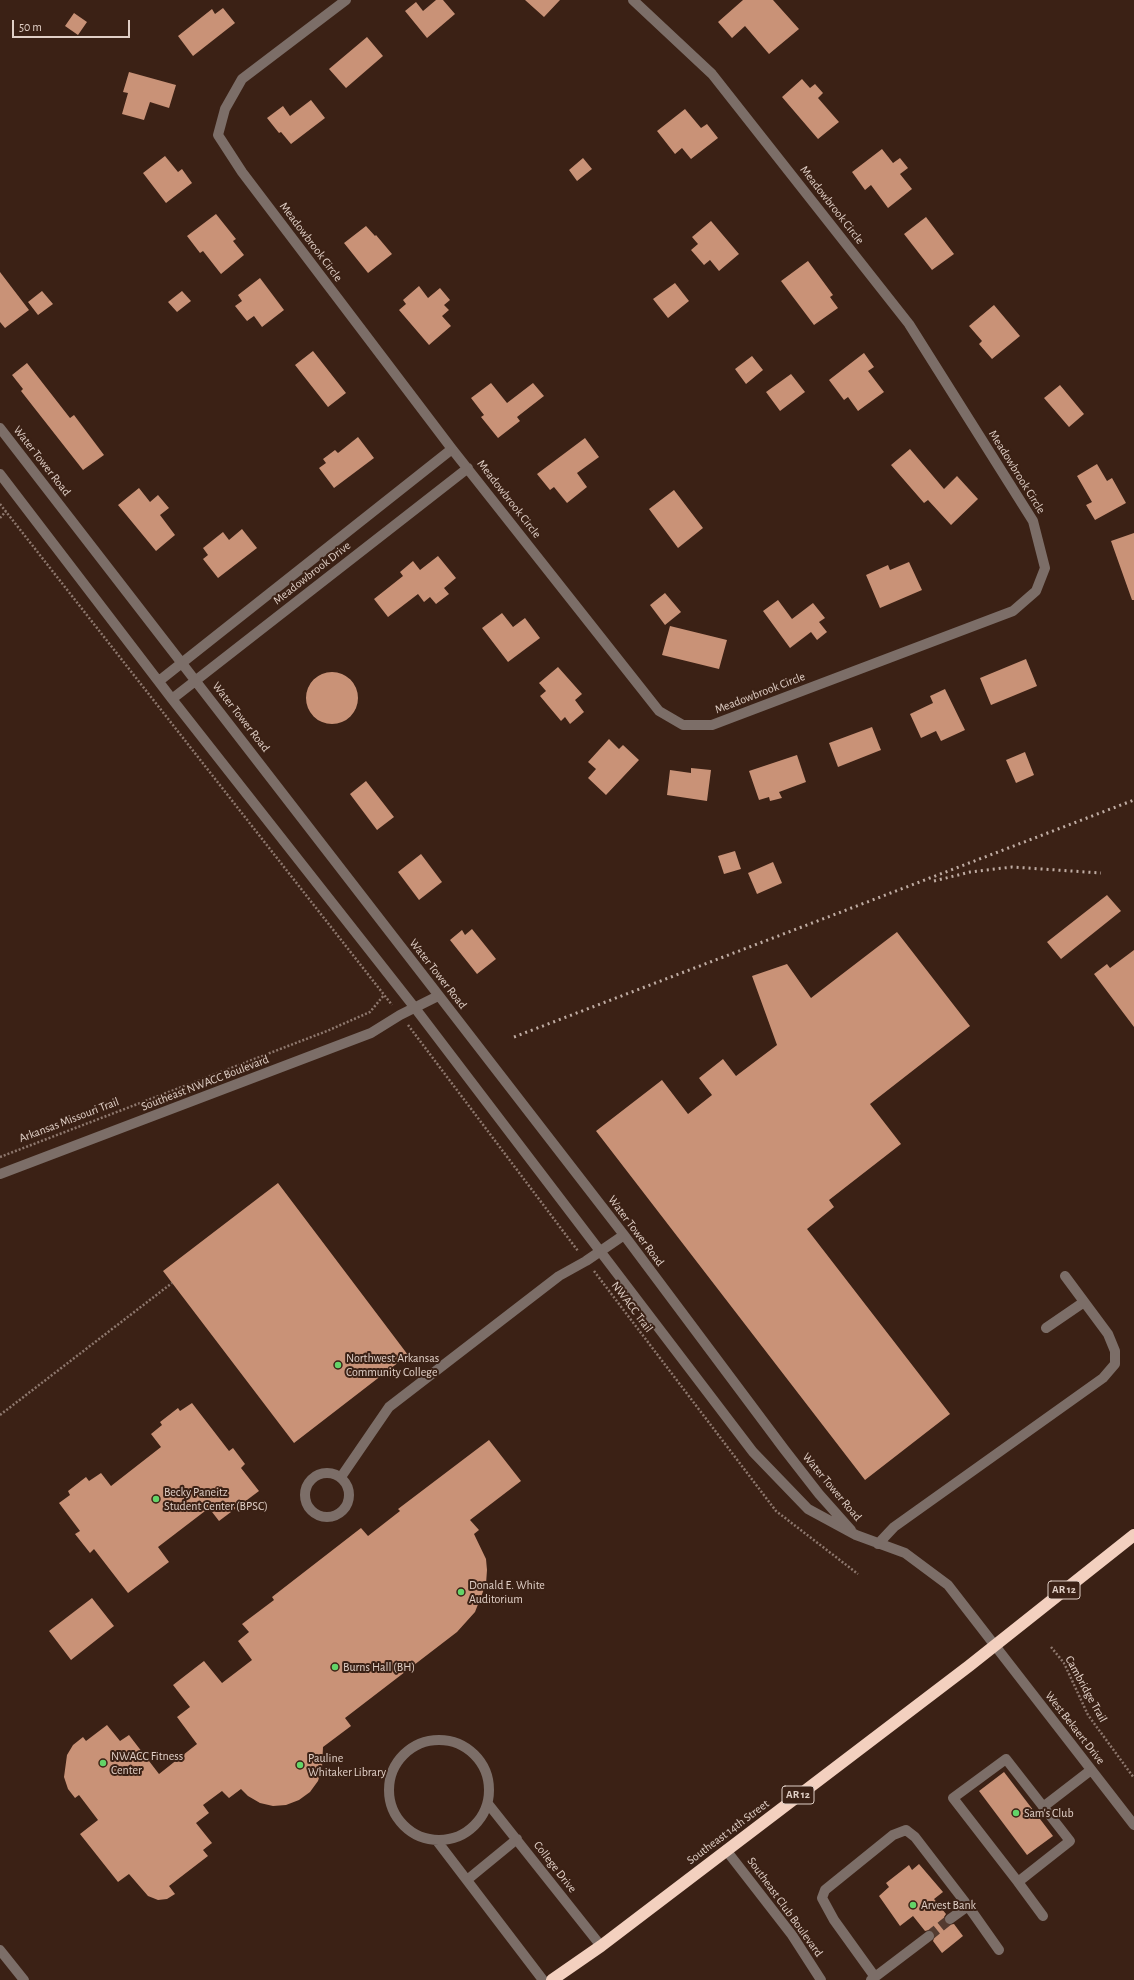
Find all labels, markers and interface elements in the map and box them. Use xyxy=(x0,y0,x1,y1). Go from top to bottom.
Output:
scale bar xyxy=(14,12,132,38)
text: 50 m xyxy=(19,21,42,33)
street label: Meadowbrook Circle xyxy=(797,163,867,247)
street label: Meadowbrook Circle xyxy=(276,199,346,285)
street label: Water Tower Road xyxy=(10,423,74,499)
street label: Meadowbrook Circle xyxy=(986,428,1048,516)
street label: Meadowbrook Circle xyxy=(474,457,544,541)
street label: Meadowbrook Drive xyxy=(270,538,354,608)
street label: Meadowbrook Circle xyxy=(713,669,807,717)
street label: Water Tower Road xyxy=(209,679,273,755)
street label: Water Tower Road xyxy=(406,936,470,1012)
street label: Southeast NWACC Boulevard xyxy=(139,1052,271,1114)
street label: Arkansas Missouri Trail xyxy=(17,1094,121,1146)
street label: Water Tower Road xyxy=(605,1193,667,1269)
street label: NWACC Trail xyxy=(608,1279,656,1335)
place label: Northwest Arkansas Community College xyxy=(346,1351,439,1379)
marker: Northwest Arkansas Community College xyxy=(333,1360,343,1370)
street label: Water Tower Road xyxy=(799,1450,865,1524)
place label: Becky Paneitz Student Center (BPSC) xyxy=(164,1485,268,1513)
marker: Becky Paneitz Student Center (BPSC) xyxy=(151,1494,161,1504)
place label: Donald E. White Auditorium xyxy=(469,1578,545,1606)
road number: AR 12 xyxy=(1048,1581,1080,1599)
marker: Donald E. White Auditorium xyxy=(456,1587,466,1597)
street label: Cambridge Trail xyxy=(1062,1653,1110,1725)
place label: Burns Hall (BH) xyxy=(343,1660,415,1674)
marker: Burns Hall (BH) xyxy=(330,1662,340,1672)
street label: West Bekaert Drive xyxy=(1042,1689,1108,1767)
place label: NWACC Fitness Center xyxy=(111,1749,183,1777)
place label: Pauline Whitaker Library xyxy=(308,1751,386,1779)
marker: NWACC Fitness Center xyxy=(98,1758,108,1768)
marker: Pauline Whitaker Library xyxy=(295,1760,305,1770)
road number: AR 12 xyxy=(782,1786,814,1804)
street label: Southeast 14th Street xyxy=(684,1796,772,1868)
place label: Sam's Club xyxy=(1024,1806,1074,1820)
marker: Sam's Club xyxy=(1011,1808,1021,1818)
street label: College Drive xyxy=(530,1838,580,1896)
street label: Southeast Club Boulevard xyxy=(744,1854,826,1960)
place label: Arvest Bank xyxy=(921,1898,976,1912)
marker: Arvest Bank xyxy=(908,1900,918,1910)

